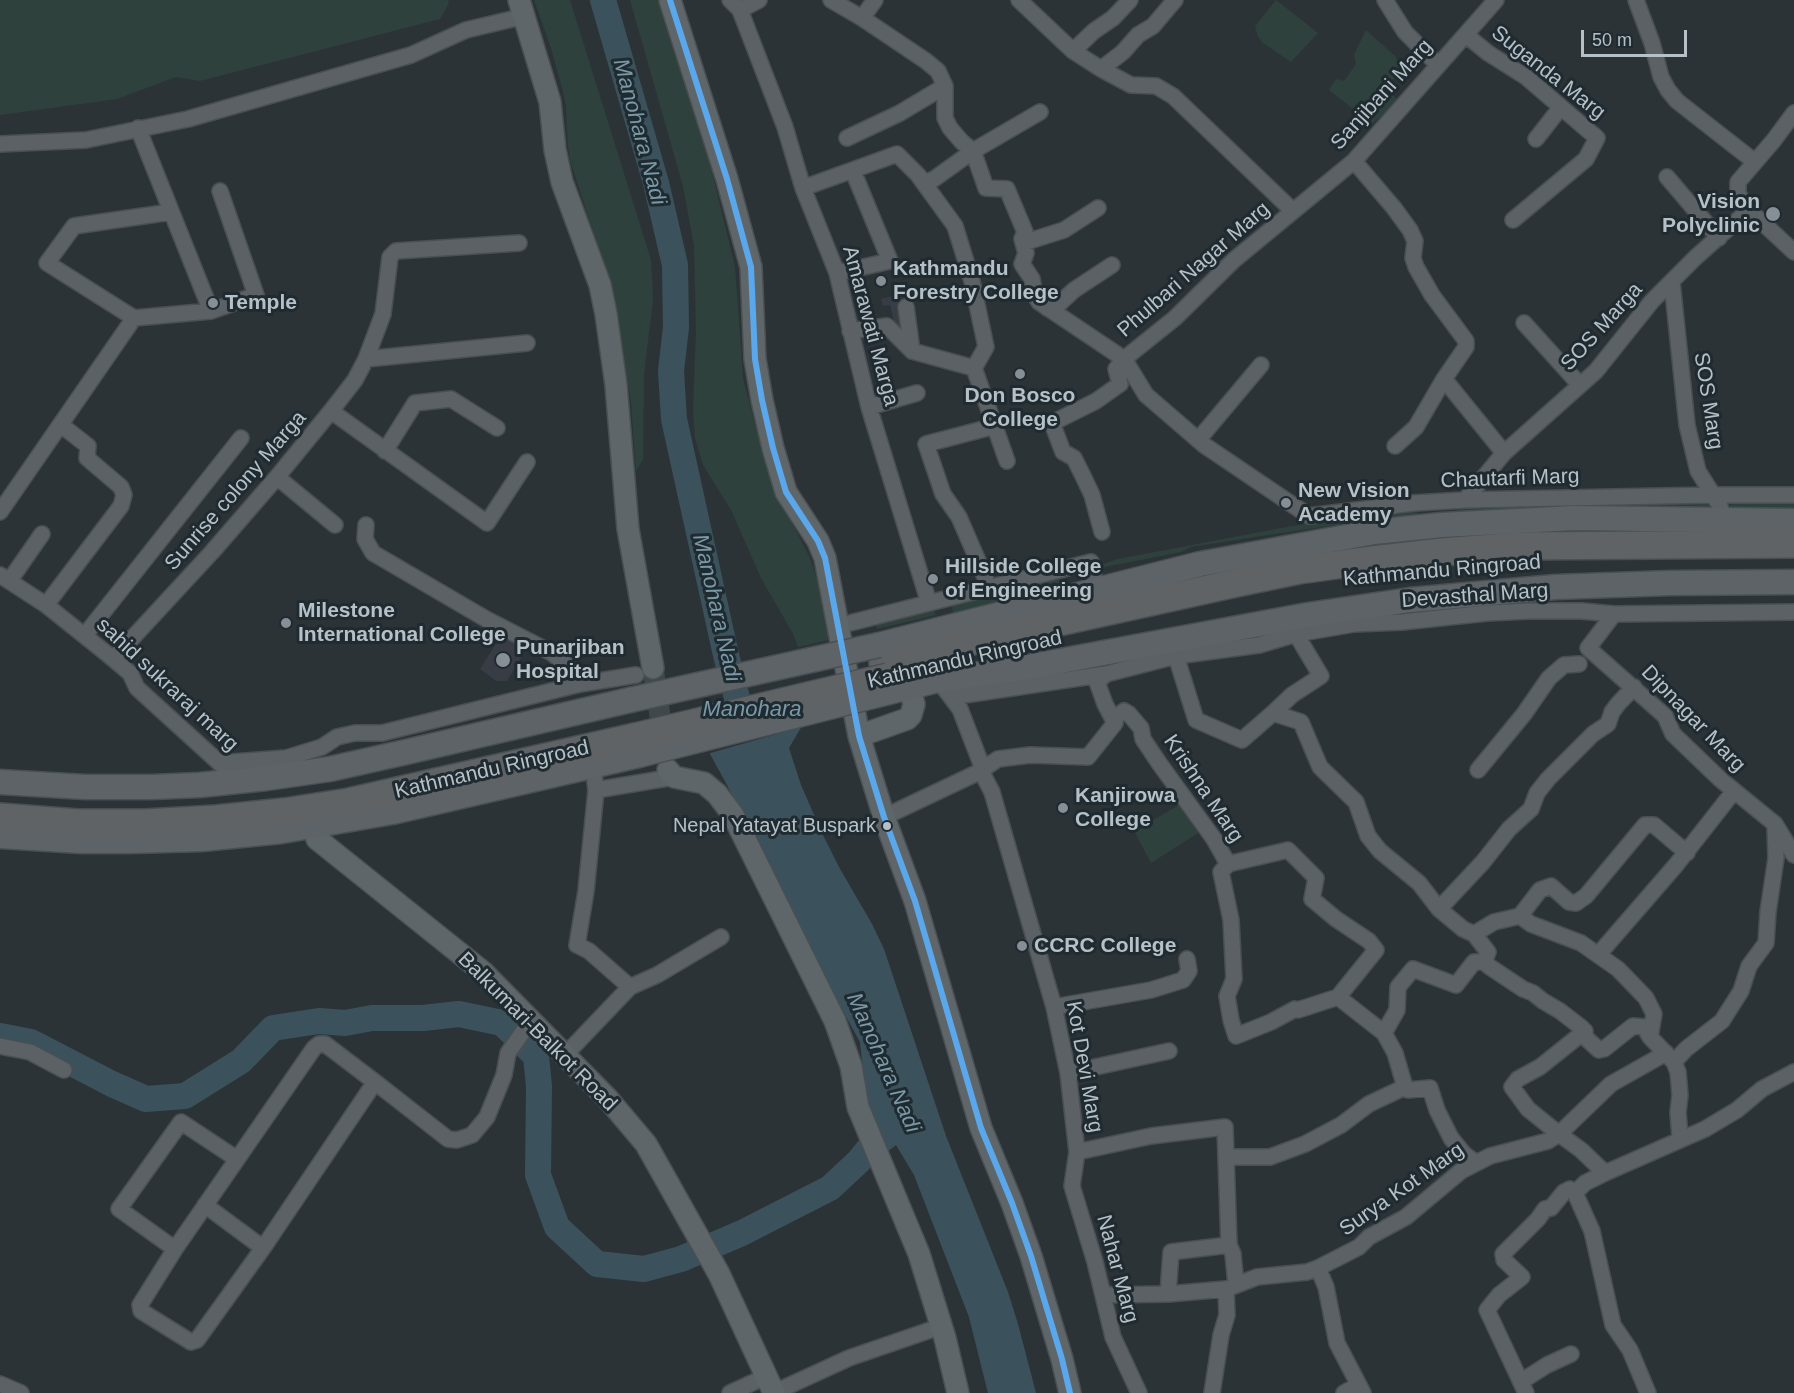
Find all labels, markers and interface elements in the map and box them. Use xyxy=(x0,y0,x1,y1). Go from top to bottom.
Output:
scale bar xyxy=(1584,18,1690,56)
street label: Suganda Marg xyxy=(1486,21,1610,125)
text: 50 m xyxy=(1592,30,1632,50)
street label: Sanjibani Marg xyxy=(1326,35,1438,155)
water label: Manohara Nadi xyxy=(607,56,671,208)
place label: Vision Polyclinic xyxy=(1662,189,1760,239)
street label: Phulbari Nagar Marg xyxy=(1113,197,1275,343)
marker: Vision Polyclinic xyxy=(1764,205,1782,223)
street label: Amarawati Marga xyxy=(837,243,903,409)
place label: Kathmandu Forestry College xyxy=(893,256,1059,306)
marker: Kathmandu Forestry College xyxy=(874,274,888,288)
street label: SOS Marga xyxy=(1556,278,1648,376)
place label: Temple xyxy=(225,290,297,316)
marker: Temple xyxy=(206,296,220,310)
street label: SOS Marg xyxy=(1688,351,1728,451)
marker: Don Bosco College xyxy=(1013,367,1027,381)
place label: Don Bosco College xyxy=(965,383,1075,433)
street label: Sunrise colony Marga xyxy=(160,406,312,576)
street label: Chautarfi Marg xyxy=(1440,464,1580,494)
place label: New Vision Academy xyxy=(1298,478,1410,528)
marker: New Vision Academy xyxy=(1279,496,1293,510)
water label: Manohara Nadi xyxy=(686,532,746,684)
street label: Kathmandu Ringroad xyxy=(1342,550,1542,592)
place label: Hillside College of Engineering xyxy=(945,554,1101,604)
marker: Hillside College of Engineering xyxy=(926,572,940,586)
street label: Devasthal Marg xyxy=(1401,578,1549,614)
place label: Milestone International College xyxy=(298,598,506,648)
street label: sahid sukraraj marg xyxy=(91,613,243,757)
marker: Milestone International College xyxy=(279,616,293,630)
street label: Kathmandu Ringroad xyxy=(865,625,1065,695)
place label: Punarjiban Hospital xyxy=(516,635,625,685)
marker: Punarjiban Hospital xyxy=(494,651,512,669)
street label: Dipnagar Marg xyxy=(1636,660,1750,778)
water label: Manohara xyxy=(702,697,802,723)
street label: Krishna Marg xyxy=(1158,730,1248,848)
street label: Kathmandu Ringroad xyxy=(392,735,592,805)
place label: Kanjirowa College xyxy=(1075,783,1175,833)
marker: Kanjirowa College xyxy=(1056,801,1070,815)
place label: Nepal Yatayat Buspark xyxy=(673,814,876,838)
marker: Nepal Yatayat Buspark xyxy=(881,820,893,832)
place label: CCRC College xyxy=(1034,933,1176,959)
marker: CCRC College xyxy=(1015,939,1029,953)
street label: Balkumari-Balkot Road xyxy=(452,947,622,1117)
water label: Manohara Nadi xyxy=(840,989,926,1137)
street label: Kot Devi Marg xyxy=(1060,999,1108,1135)
street label: Surya Kot Marg xyxy=(1335,1138,1469,1242)
street label: Nahar Marg xyxy=(1090,1212,1144,1326)

